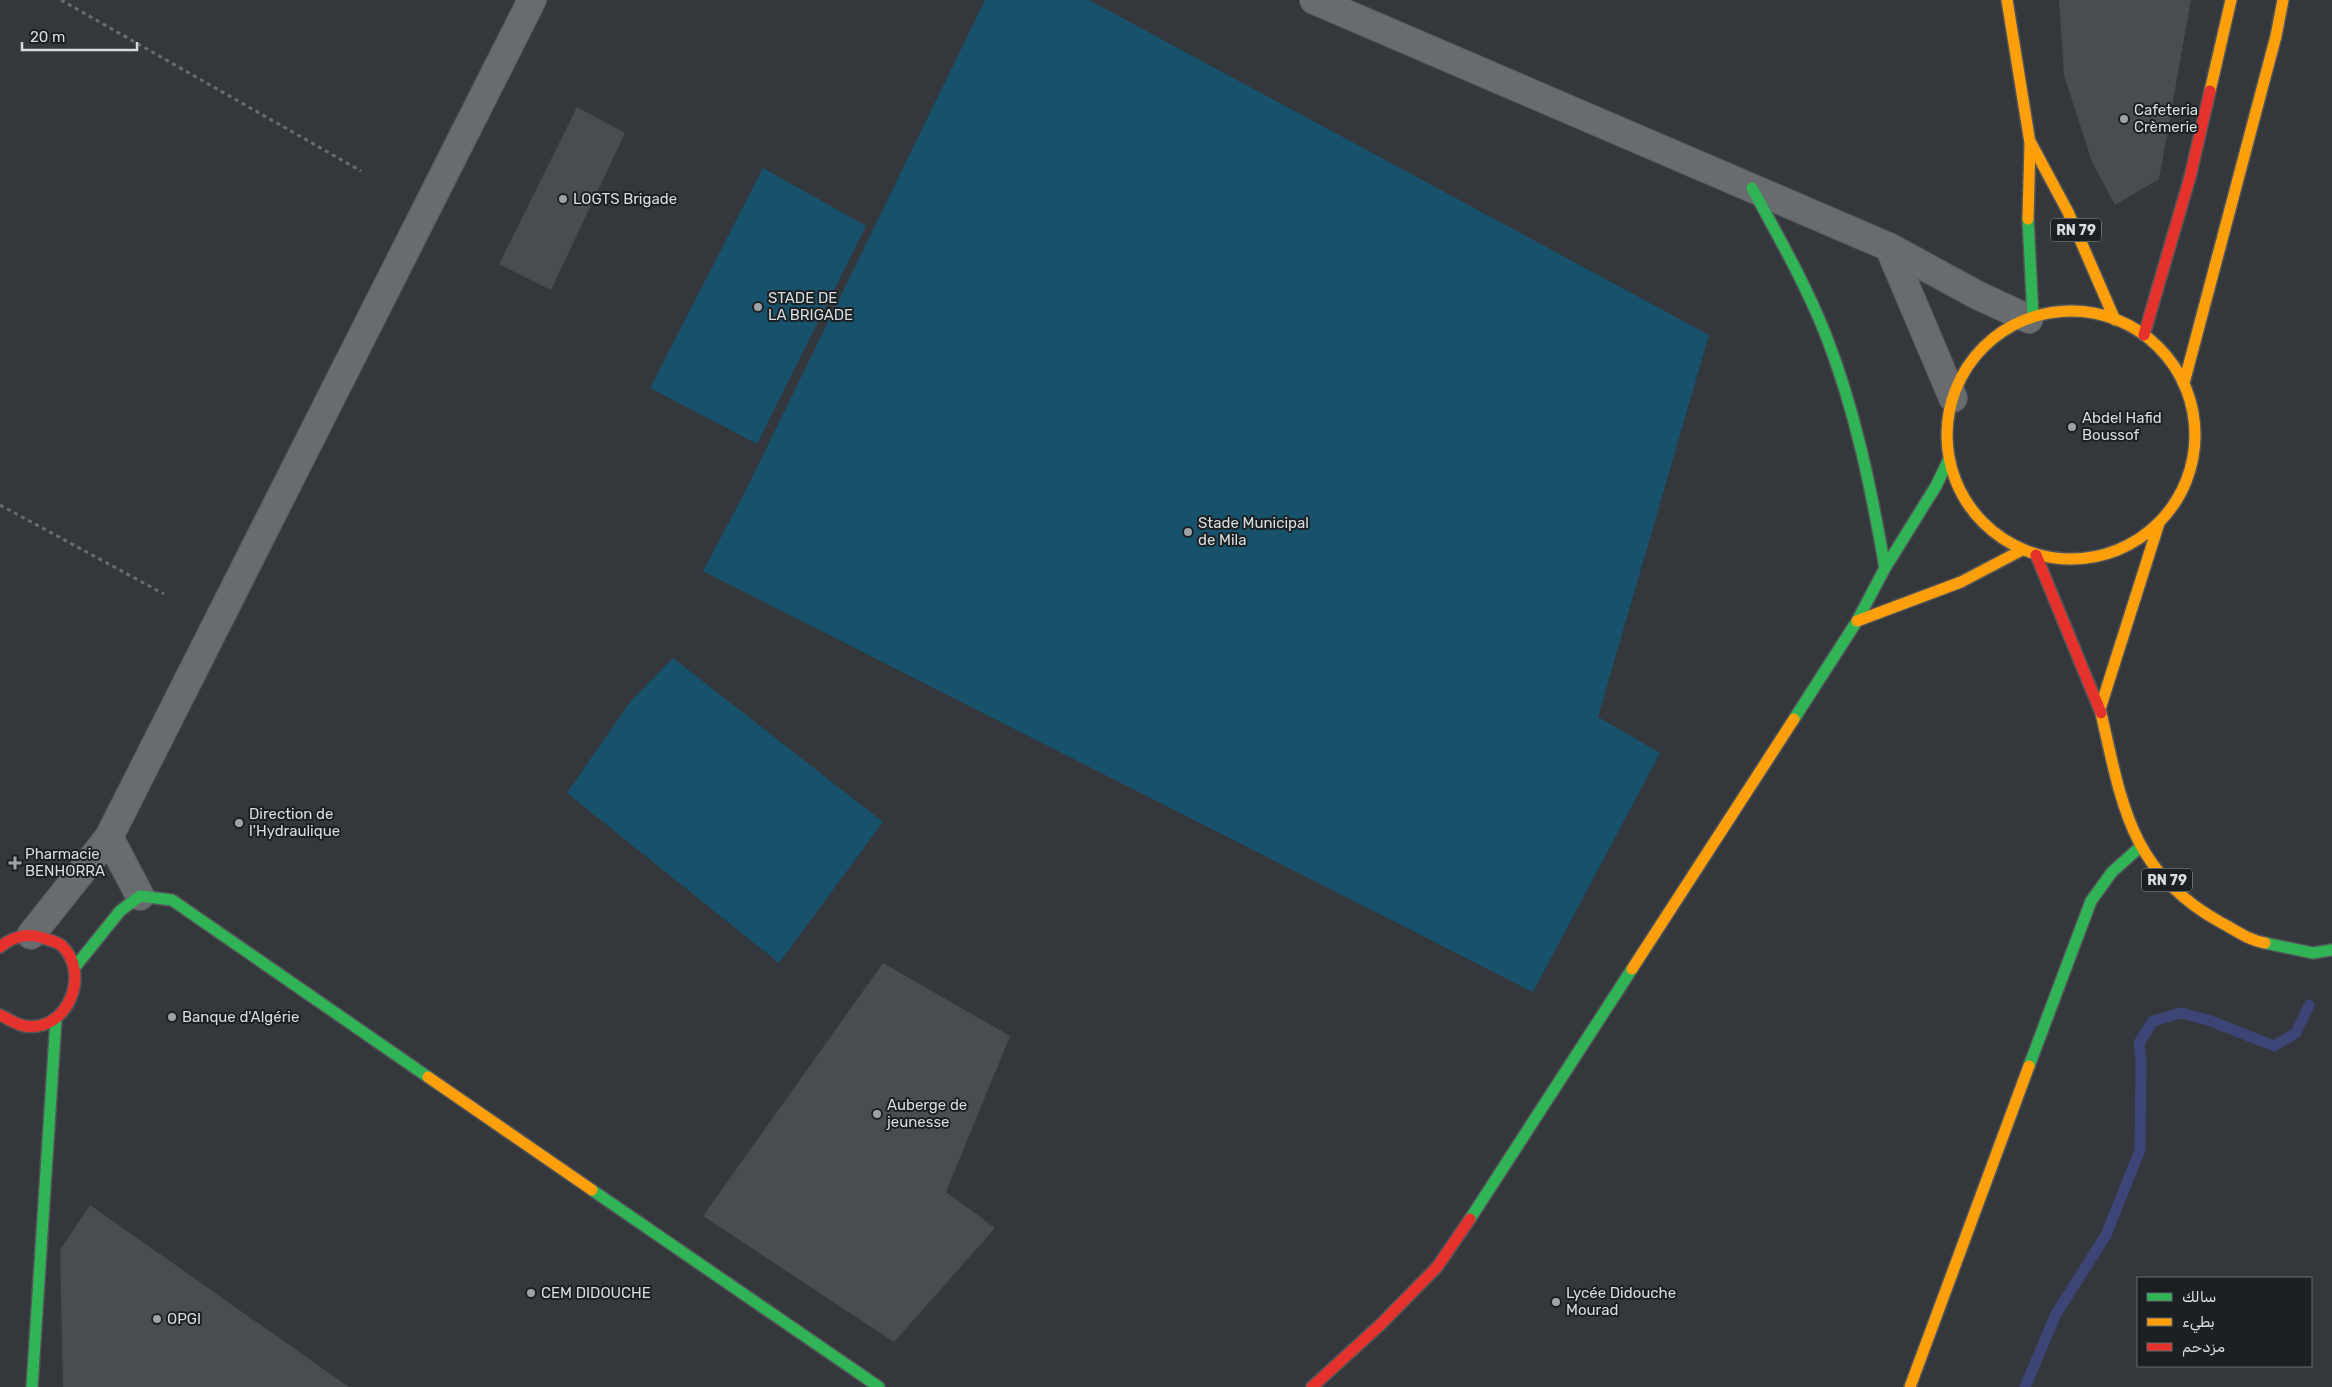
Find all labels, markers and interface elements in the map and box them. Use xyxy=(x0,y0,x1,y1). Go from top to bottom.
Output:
scale bar xyxy=(22,20,138,52)
text: 20 m xyxy=(30,28,65,46)
place label: Cafeteria Crèmerie xyxy=(2134,101,2198,136)
marker: Cafeteria Crèmerie xyxy=(2118,113,2130,125)
place label: LOGTS Brigade xyxy=(573,190,677,208)
marker: LOGTS Brigade xyxy=(557,193,569,205)
road number: RN 79 xyxy=(2051,218,2101,242)
place label: STADE DE LA BRIGADE xyxy=(768,289,853,324)
marker: STADE DE LA BRIGADE xyxy=(752,301,764,313)
place label: Abdel Hafid Boussof xyxy=(2082,409,2162,444)
marker: Abdel Hafid Boussof xyxy=(2066,421,2078,433)
place label: Stade Municipal de Mila xyxy=(1198,514,1309,549)
marker: Stade Municipal de Mila xyxy=(1182,526,1194,538)
place label: Direction de l'Hydraulique xyxy=(249,805,340,840)
marker: Direction de l'Hydraulique xyxy=(233,817,245,829)
place label: Pharmacie BENHORRA xyxy=(25,845,105,880)
marker: Pharmacie BENHORRA xyxy=(9,857,21,869)
road number: RN 79 xyxy=(2142,868,2192,892)
place label: Banque d'Algérie xyxy=(182,1008,299,1026)
marker: Banque d'Algérie xyxy=(166,1011,178,1023)
place label: Auberge de jeunesse xyxy=(886,1096,967,1131)
marker: Auberge de jeunesse xyxy=(871,1108,883,1120)
legend xyxy=(2137,1277,2312,1367)
place label: CEM DIDOUCHE xyxy=(541,1284,651,1302)
place label: Lycée Didouche Mourad xyxy=(1566,1284,1676,1319)
marker: CEM DIDOUCHE xyxy=(525,1287,537,1299)
text: سالك xyxy=(2182,1288,2217,1306)
marker: Lycée Didouche Mourad xyxy=(1550,1296,1562,1308)
place label: OPGI xyxy=(167,1310,201,1328)
marker: OPGI xyxy=(151,1313,163,1325)
text: بطيء xyxy=(2182,1313,2215,1334)
text: مزدحم xyxy=(2182,1338,2225,1357)

